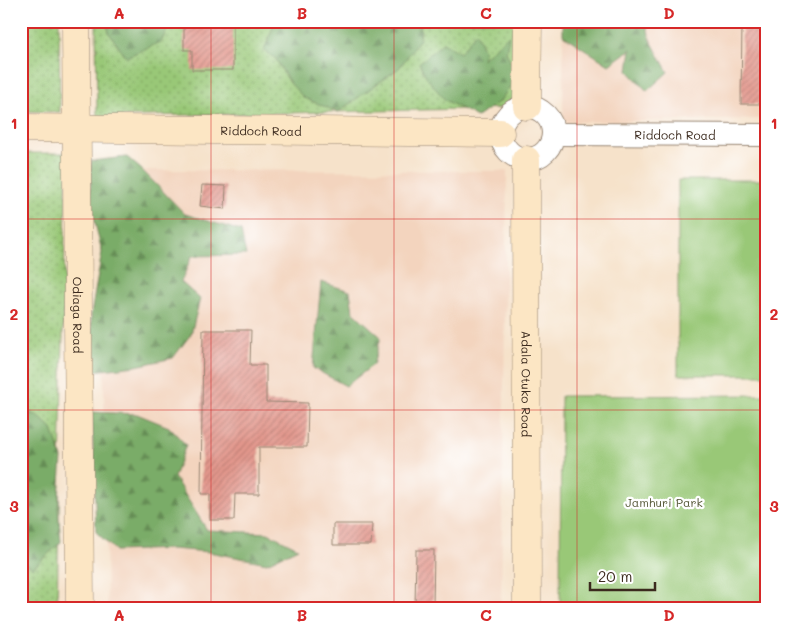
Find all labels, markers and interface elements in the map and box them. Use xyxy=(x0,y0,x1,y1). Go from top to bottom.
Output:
text: A xyxy=(113,2,125,23)
text: B xyxy=(297,2,307,23)
text: C xyxy=(480,2,492,23)
text: D xyxy=(663,2,675,23)
text: 1 xyxy=(10,112,18,133)
text: 1 xyxy=(770,112,778,133)
street label: Riddoch Road xyxy=(220,122,302,139)
street label: Riddoch Road xyxy=(634,126,716,143)
street label: Odiaga Road xyxy=(70,277,86,354)
text: 2 xyxy=(10,303,19,324)
text: 2 xyxy=(770,303,779,324)
street label: Adala Otuko Road xyxy=(518,331,535,438)
park label: Jamhuri Park xyxy=(625,494,703,510)
text: 3 xyxy=(9,495,19,516)
text: 3 xyxy=(769,495,779,516)
scale bar xyxy=(590,559,656,591)
text: 20 m xyxy=(598,566,632,586)
text: A xyxy=(113,604,125,625)
text: B xyxy=(297,604,307,625)
text: C xyxy=(480,604,492,625)
text: D xyxy=(663,604,675,625)

